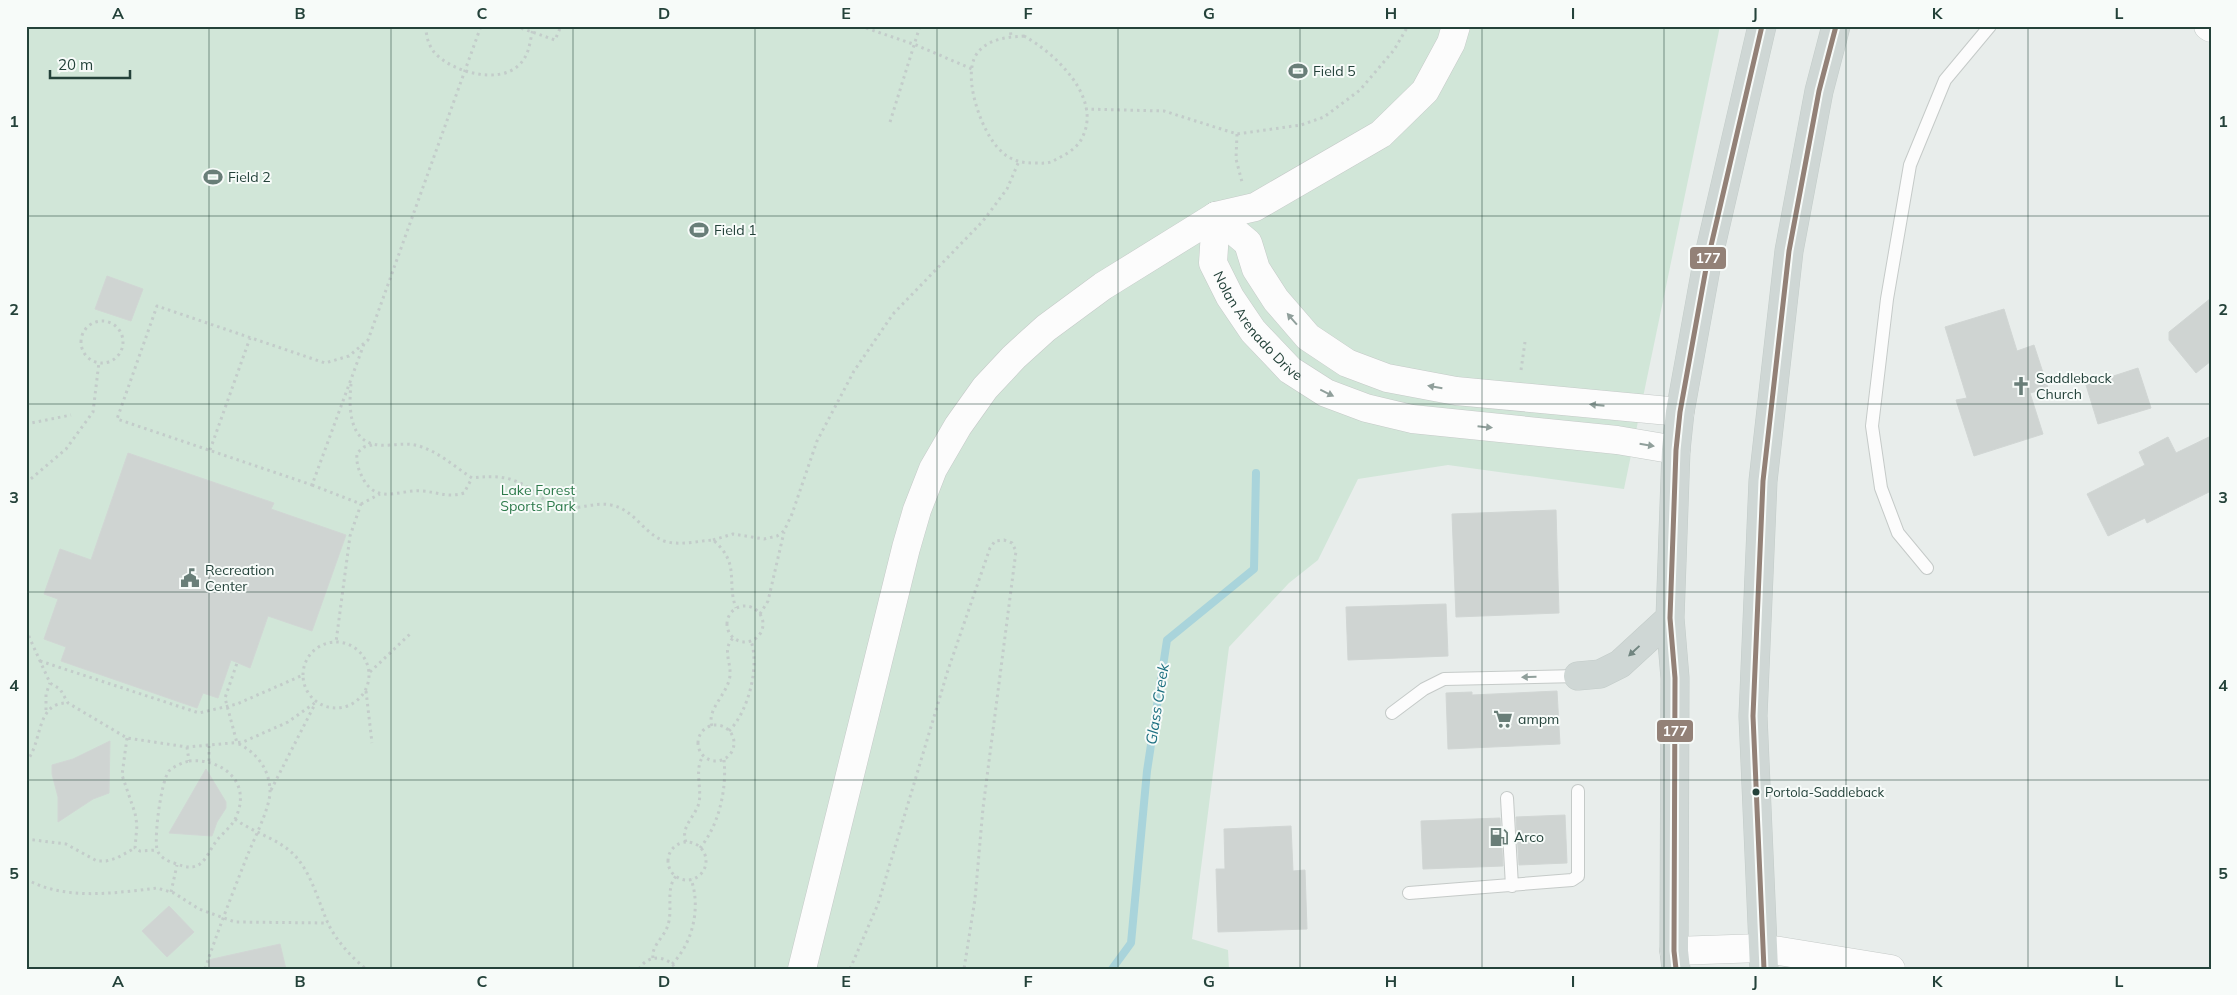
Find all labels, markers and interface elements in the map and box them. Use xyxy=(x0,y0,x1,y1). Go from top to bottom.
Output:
text: A xyxy=(112,3,124,23)
text: B xyxy=(294,3,306,23)
text: C xyxy=(477,3,488,23)
text: D xyxy=(658,3,670,23)
text: E xyxy=(841,3,851,23)
text: F xyxy=(1023,3,1033,23)
text: G xyxy=(1203,3,1215,23)
text: H xyxy=(1385,3,1397,23)
text: I xyxy=(1571,3,1575,23)
text: J xyxy=(1752,3,1758,23)
text: K xyxy=(1932,3,1944,23)
text: L xyxy=(2115,3,2124,23)
scale bar xyxy=(50,48,130,80)
text: 20 m xyxy=(58,55,93,74)
sports icon: Field 5 xyxy=(1287,60,1309,82)
place label: Field 5 xyxy=(1313,62,1356,80)
text: 1 xyxy=(9,111,19,131)
text: 1 xyxy=(2218,111,2228,131)
sports icon: Field 2 xyxy=(202,166,224,188)
place label: Field 2 xyxy=(228,168,271,186)
sports icon: Field 1 xyxy=(688,219,710,241)
place label: Field 1 xyxy=(714,221,757,239)
line badge: 177 xyxy=(1689,246,1727,270)
text: 177 xyxy=(1695,249,1721,267)
street label: Nolan Arenado Drive xyxy=(1209,268,1306,385)
text: 2 xyxy=(9,299,19,319)
text: 2 xyxy=(2218,299,2228,319)
one-way arrow xyxy=(1287,313,1298,326)
place label: Saddleback Church xyxy=(2036,369,2113,403)
church icon: Saddleback Church xyxy=(2010,375,2032,397)
one-way arrow xyxy=(1427,382,1443,390)
one-way arrow xyxy=(1320,389,1335,397)
one-way arrow xyxy=(1589,400,1605,408)
one-way arrow xyxy=(1478,423,1494,431)
one-way arrow xyxy=(1639,442,1655,450)
park label: Lake Forest Sports Park xyxy=(500,481,577,515)
text: 3 xyxy=(9,487,19,507)
text: 3 xyxy=(2218,487,2228,507)
place label: Recreation Center xyxy=(205,561,275,595)
public building icon: Recreation Center xyxy=(179,567,201,589)
one-way arrow xyxy=(1628,646,1640,657)
water label: Glass Creek xyxy=(1141,661,1173,746)
one-way arrow xyxy=(1521,673,1537,681)
text: 4 xyxy=(9,675,19,695)
text: 4 xyxy=(2218,675,2228,695)
supermarket icon: ampm xyxy=(1492,708,1514,730)
place label: ampm xyxy=(1518,710,1559,728)
line badge: 177 xyxy=(1656,719,1694,743)
text: 177 xyxy=(1662,722,1688,740)
place label: Portola-Saddleback xyxy=(1765,784,1884,800)
marker: Portola-Saddleback xyxy=(1751,787,1761,797)
fuel station icon: Arco xyxy=(1488,826,1510,848)
place label: Arco xyxy=(1514,828,1544,846)
text: 5 xyxy=(9,863,19,883)
text: 5 xyxy=(2218,863,2228,883)
text: A xyxy=(112,971,124,991)
text: B xyxy=(294,971,306,991)
text: C xyxy=(477,971,488,991)
text: D xyxy=(658,971,670,991)
text: E xyxy=(841,971,851,991)
text: F xyxy=(1023,971,1033,991)
text: G xyxy=(1203,971,1215,991)
text: H xyxy=(1385,971,1397,991)
text: I xyxy=(1571,971,1575,991)
text: J xyxy=(1752,971,1758,991)
text: K xyxy=(1932,971,1944,991)
text: L xyxy=(2115,971,2124,991)

